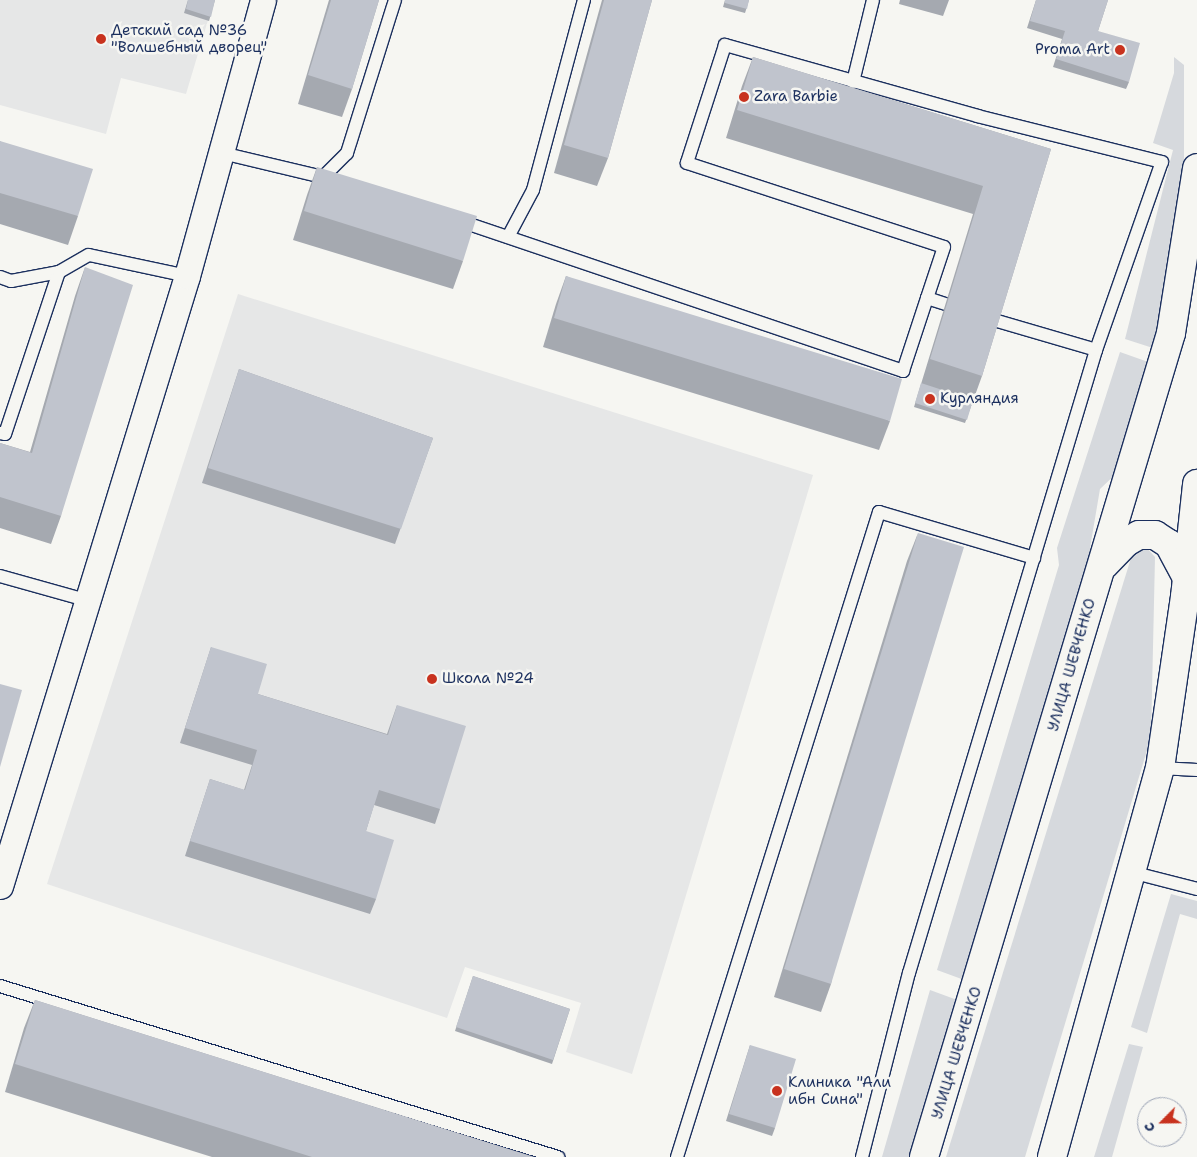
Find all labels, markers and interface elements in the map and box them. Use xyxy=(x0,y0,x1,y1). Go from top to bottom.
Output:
place label: Детский сад №36 "Волшебный дворец" xyxy=(111,21,267,56)
marker: Детский сад №36 "Волшебный дворец" xyxy=(95,33,107,45)
place label: Proma Art xyxy=(1035,41,1110,59)
marker: Proma Art xyxy=(1114,44,1126,56)
place label: Zara Barbie xyxy=(754,88,838,106)
marker: Zara Barbie xyxy=(738,91,750,103)
place label: Курляндия xyxy=(940,390,1019,408)
marker: Курляндия xyxy=(924,393,936,405)
street label: УЛИЦА ШЕВЧЕНКО xyxy=(1044,596,1100,734)
place label: Школа №24 xyxy=(442,670,534,688)
marker: Школа №24 xyxy=(426,673,438,685)
street label: УЛИЦА ШЕВЧЕНКО xyxy=(928,985,986,1121)
place label: Клиника "Али ибн Сина" xyxy=(788,1073,891,1108)
marker: Клиника "Али ибн Сина" xyxy=(770,1084,784,1098)
north arrow xyxy=(1137,1097,1187,1147)
text: С xyxy=(1139,1120,1159,1135)

